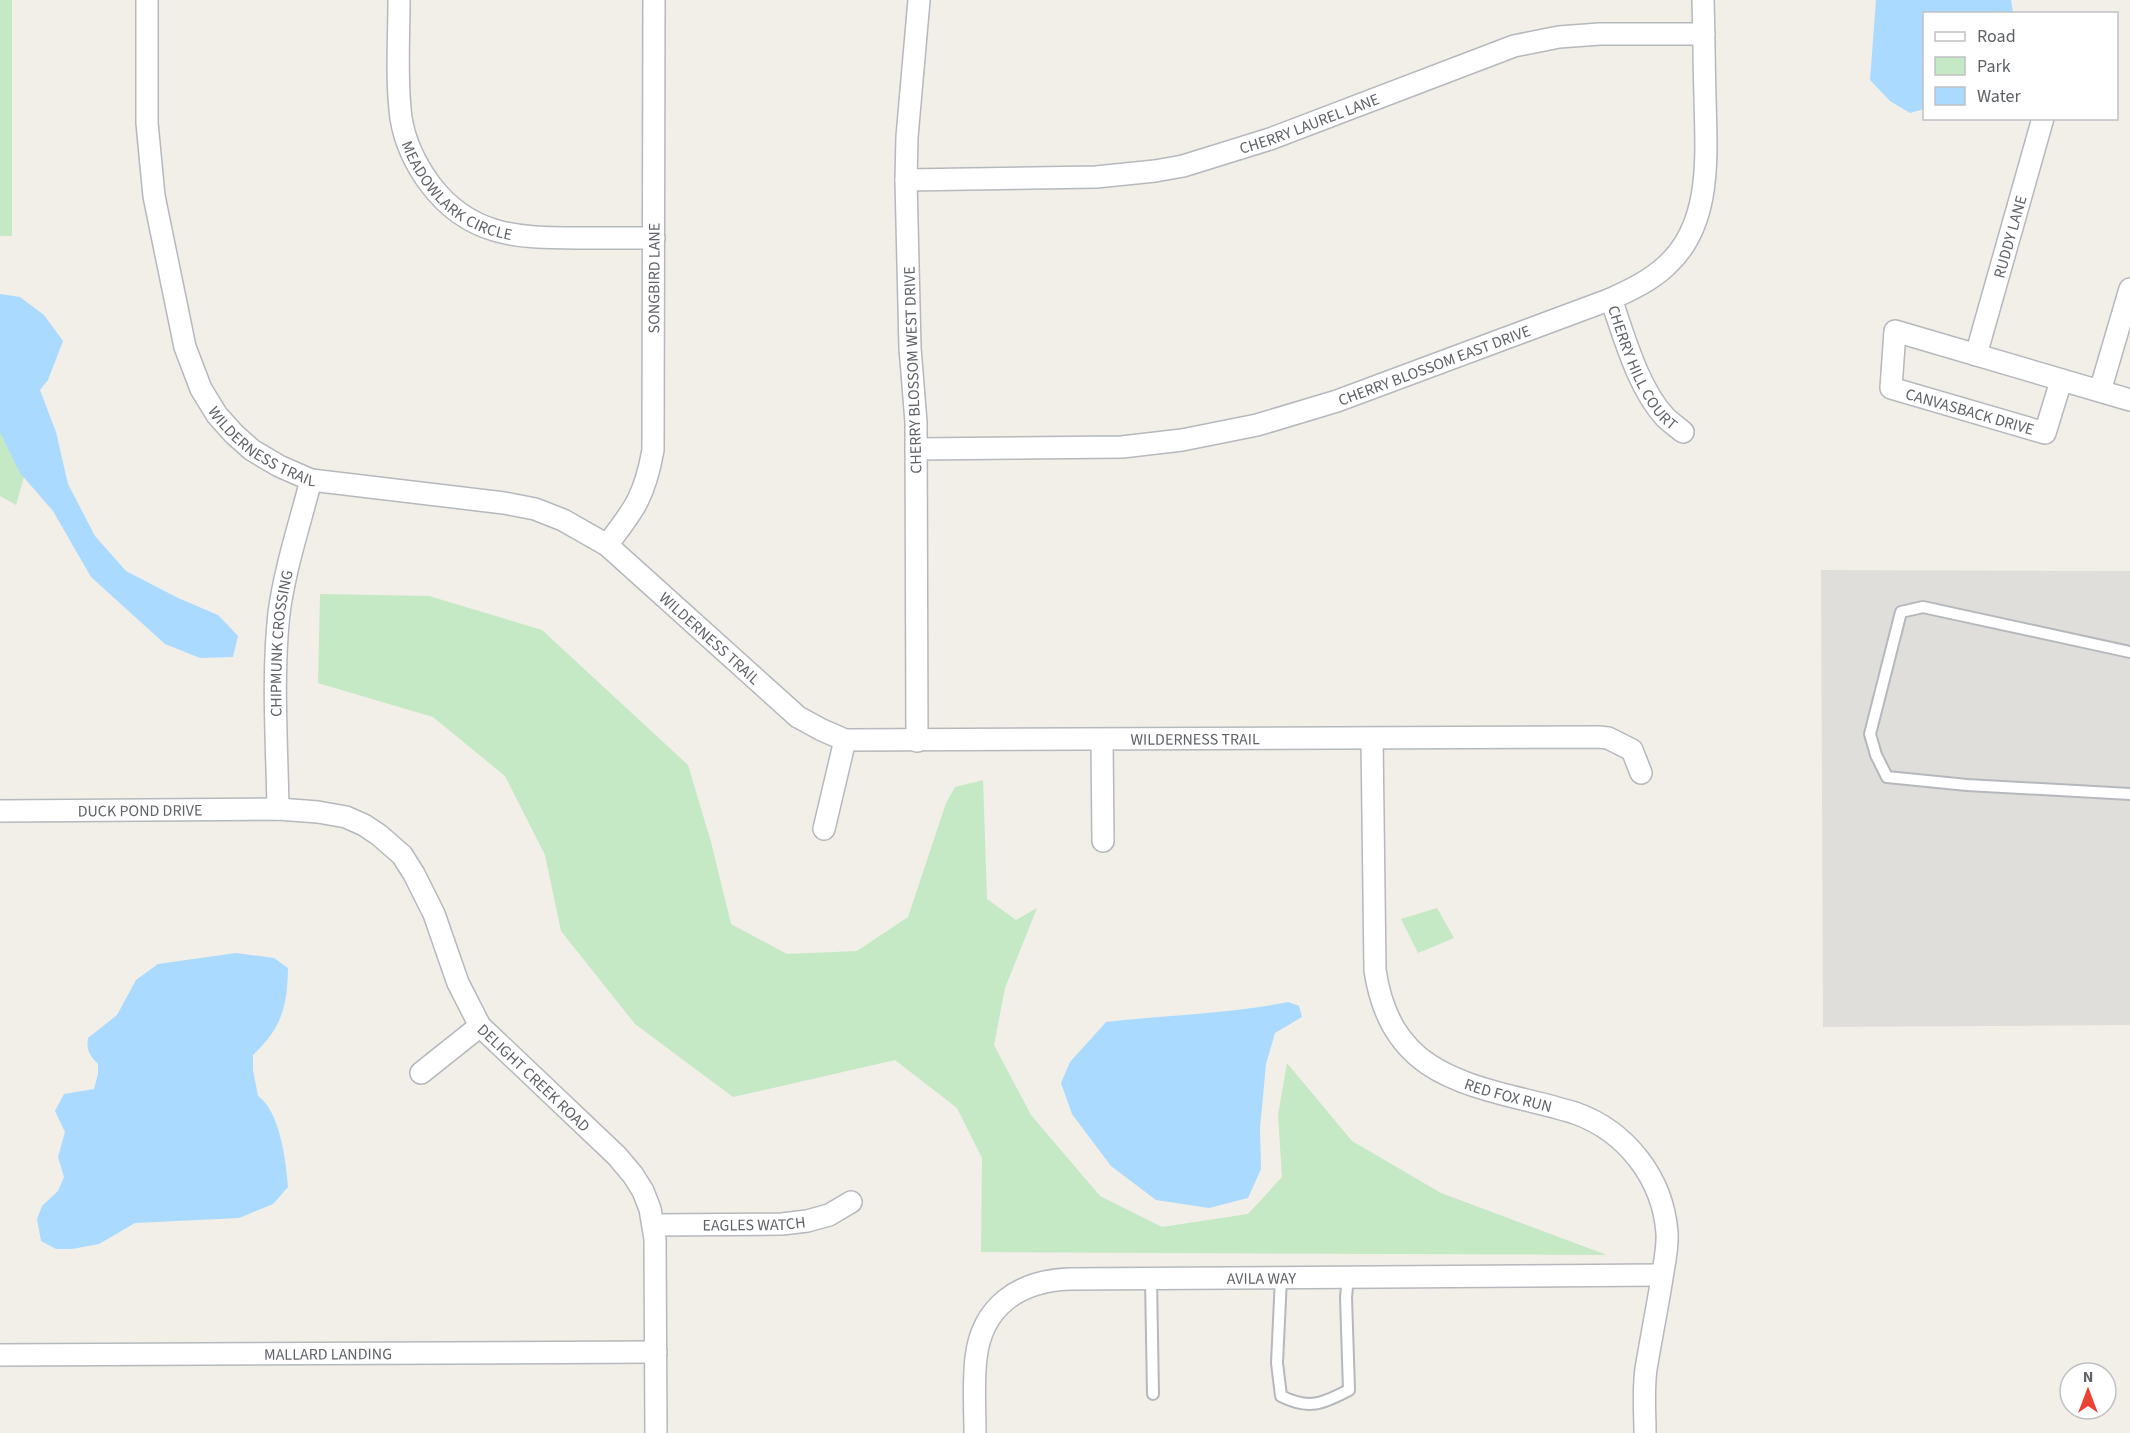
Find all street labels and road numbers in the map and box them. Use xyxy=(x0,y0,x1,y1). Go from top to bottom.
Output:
street label: CHERRY LAUREL LANE xyxy=(1237,88,1383,160)
street label: MEADOWLARK CIRCLE xyxy=(396,138,514,246)
street label: RUDDY LANE xyxy=(1988,193,2033,281)
street label: SONGBIRD LANE xyxy=(643,223,666,333)
street label: CHERRY BLOSSOM WEST DRIVE xyxy=(898,266,928,474)
street label: CHERRY HILL COURT xyxy=(1602,303,1682,436)
street label: CHERRY BLOSSOM EAST DRIVE xyxy=(1335,320,1534,412)
street label: CANVASBACK DRIVE xyxy=(1903,383,2037,441)
street label: WILDERNESS TRAIL xyxy=(202,402,317,493)
street label: CHIPMUNK CROSSING xyxy=(265,568,299,717)
street label: WILDERNESS TRAIL xyxy=(654,587,765,690)
street label: WILDERNESS TRAIL xyxy=(1130,728,1260,751)
street label: DUCK POND DRIVE xyxy=(78,800,202,822)
street label: DELIGHT CREEK ROAD xyxy=(472,1019,595,1137)
street label: RED FOX RUN xyxy=(1461,1073,1554,1118)
street label: EAGLES WATCH xyxy=(702,1211,807,1237)
street label: AVILA WAY xyxy=(1227,1267,1297,1290)
street label: MALLARD LANDING xyxy=(264,1343,392,1366)

